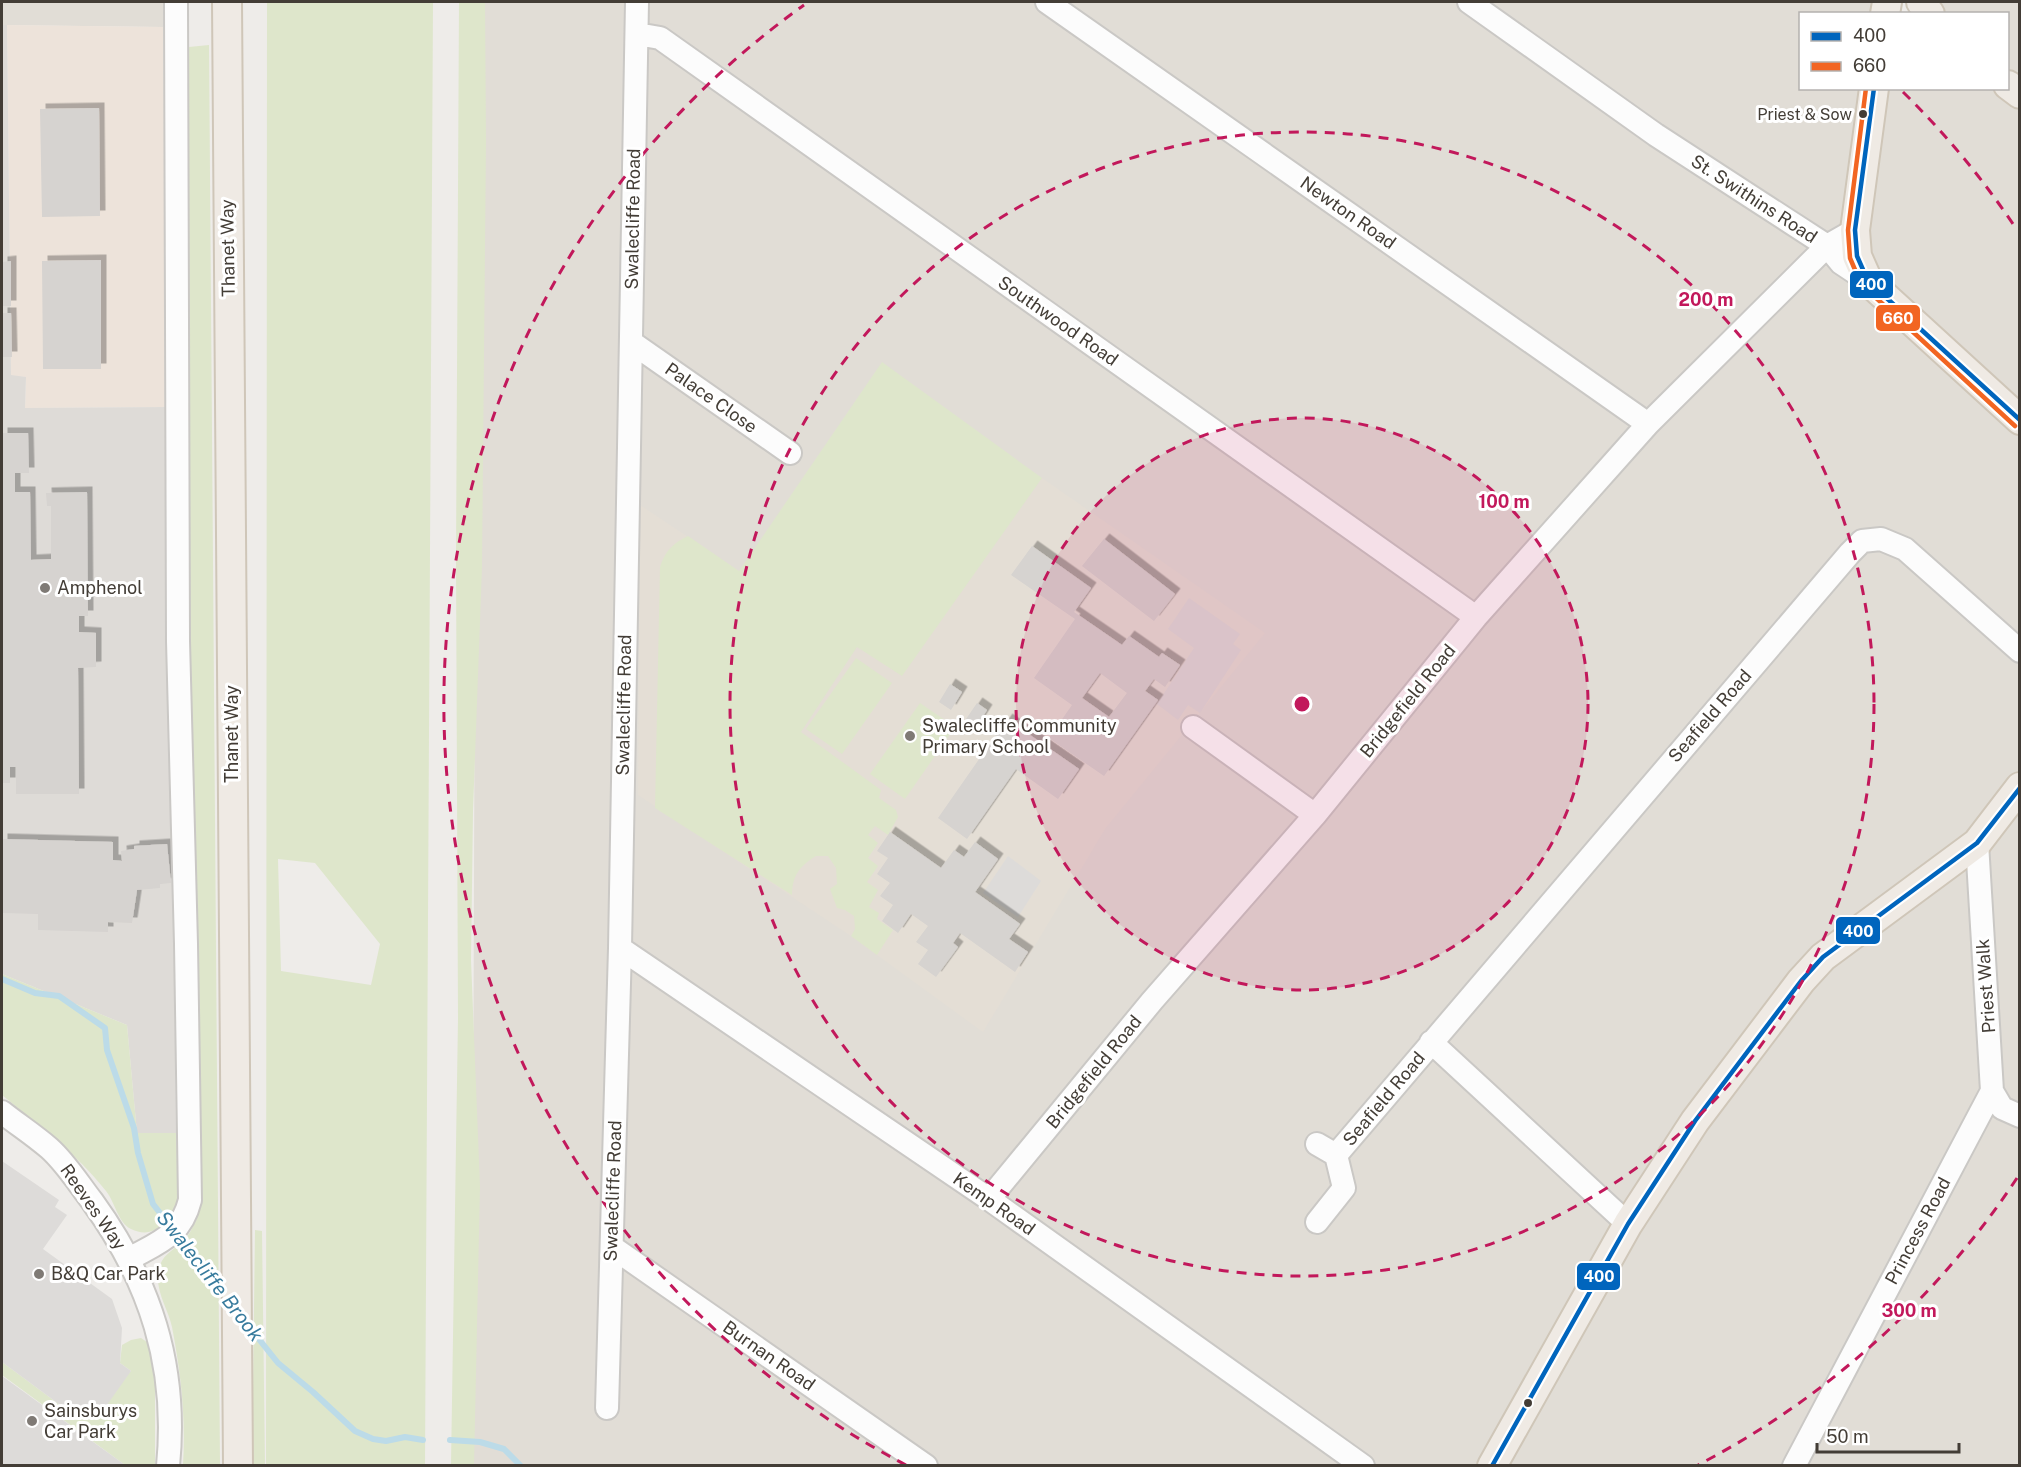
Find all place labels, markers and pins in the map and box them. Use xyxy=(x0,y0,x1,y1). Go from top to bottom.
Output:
place label: Priest & Sow xyxy=(1757,105,1853,124)
marker: Priest & Sow xyxy=(1857,108,1869,120)
place label: Amphenol xyxy=(57,577,143,598)
marker: Amphenol xyxy=(38,581,52,595)
centre of rings xyxy=(1292,694,1312,714)
place label: Swalecliffe Community Primary School xyxy=(922,715,1117,757)
marker: Swalecliffe Community Primary School xyxy=(903,729,917,743)
place label: B&Q Car Park xyxy=(51,1263,166,1284)
marker: B&Q Car Park xyxy=(32,1267,46,1281)
unlabelled marker xyxy=(1522,1397,1534,1409)
place label: Sainsburys Car Park xyxy=(44,1400,137,1442)
marker: Sainsburys Car Park xyxy=(25,1414,39,1428)

